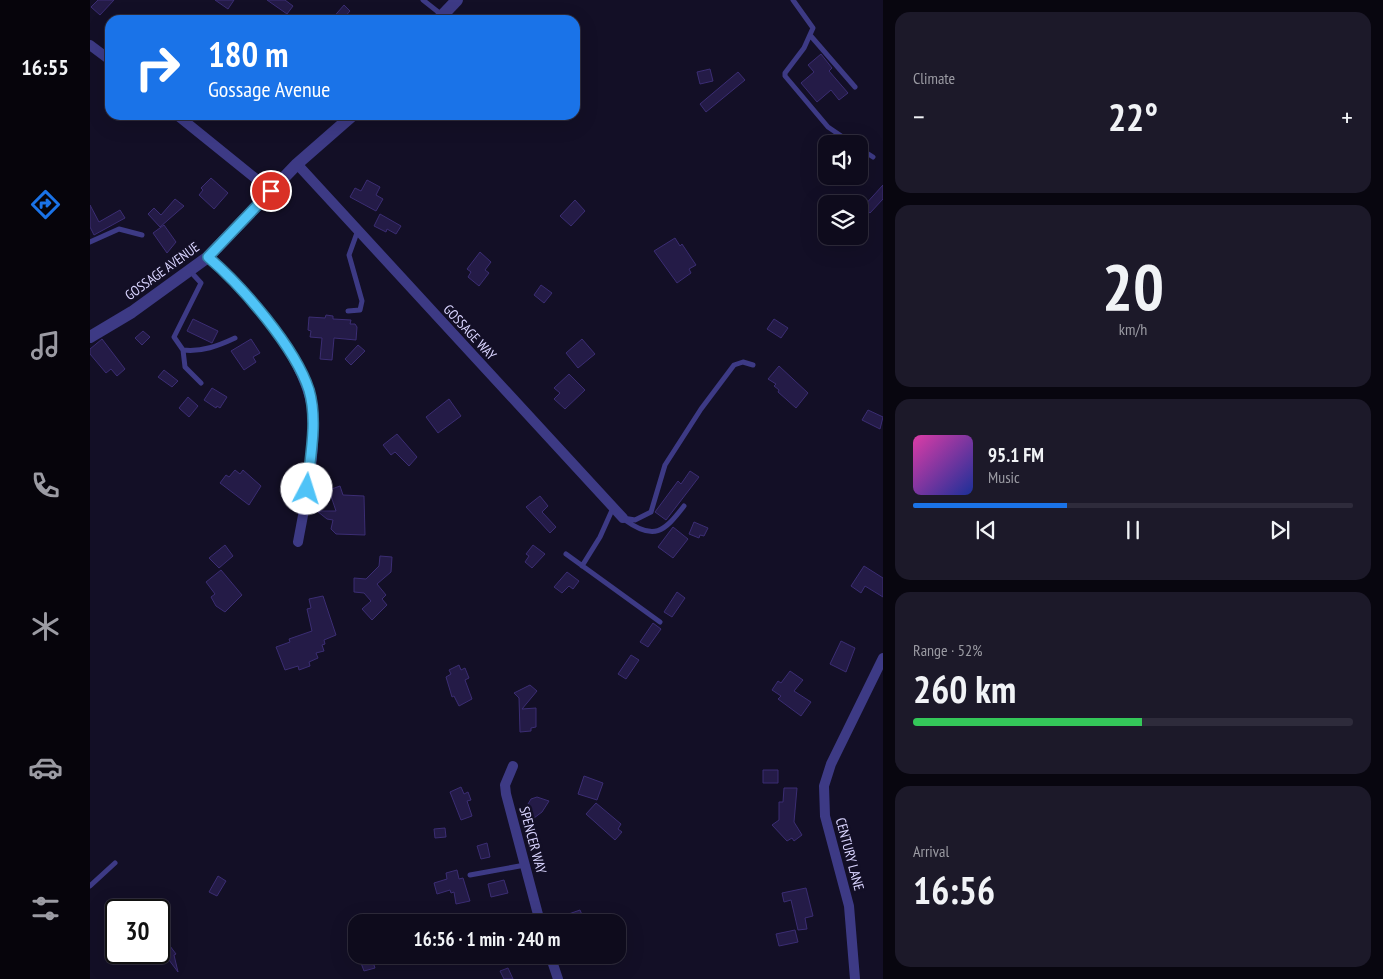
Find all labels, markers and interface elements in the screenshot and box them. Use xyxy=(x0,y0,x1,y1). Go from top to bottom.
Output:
text: 180 m xyxy=(208,31,289,77)
icon: right xyxy=(125,35,190,100)
text: 16:55 xyxy=(21,53,69,81)
text: Climate xyxy=(913,68,955,88)
text: Gossage Avenue xyxy=(208,75,330,103)
text: 22° xyxy=(1108,92,1158,141)
text: − xyxy=(913,98,925,135)
text: + xyxy=(1341,98,1353,135)
map controls xyxy=(818,135,868,245)
button: sound xyxy=(818,135,868,185)
pin xyxy=(250,170,292,212)
icon: arrive xyxy=(257,177,285,205)
icon: directions xyxy=(28,187,63,222)
button: layers xyxy=(818,195,868,245)
street label: GOSSAGE AVENUE xyxy=(121,238,203,304)
text: 20 xyxy=(1102,244,1164,328)
street label: GOSSAGE WAY xyxy=(440,300,501,364)
text: km/h xyxy=(1119,319,1147,339)
icon: music xyxy=(28,328,63,363)
text: 95.1 FM xyxy=(988,443,1044,467)
position arrow xyxy=(280,462,332,514)
text: Music xyxy=(988,467,1020,487)
icon: phone xyxy=(28,468,63,503)
icon: previous xyxy=(972,516,1000,544)
icon: pause xyxy=(1119,516,1147,544)
icon: next xyxy=(1266,516,1294,544)
icon: climate xyxy=(28,609,63,644)
text: Range · 52% xyxy=(913,640,982,660)
text: 260 km xyxy=(913,664,1016,713)
icon: car xyxy=(28,750,63,785)
street label: SPENCER WAY xyxy=(515,804,551,876)
street label: CENTURY LANE xyxy=(832,816,868,892)
text: Arrival xyxy=(913,841,949,861)
text: 16:56 xyxy=(913,865,995,914)
icon: filters xyxy=(28,891,63,926)
speed limit sign: 30 xyxy=(105,899,170,964)
text: 16:56 · 1 min · 240 m xyxy=(414,927,560,951)

